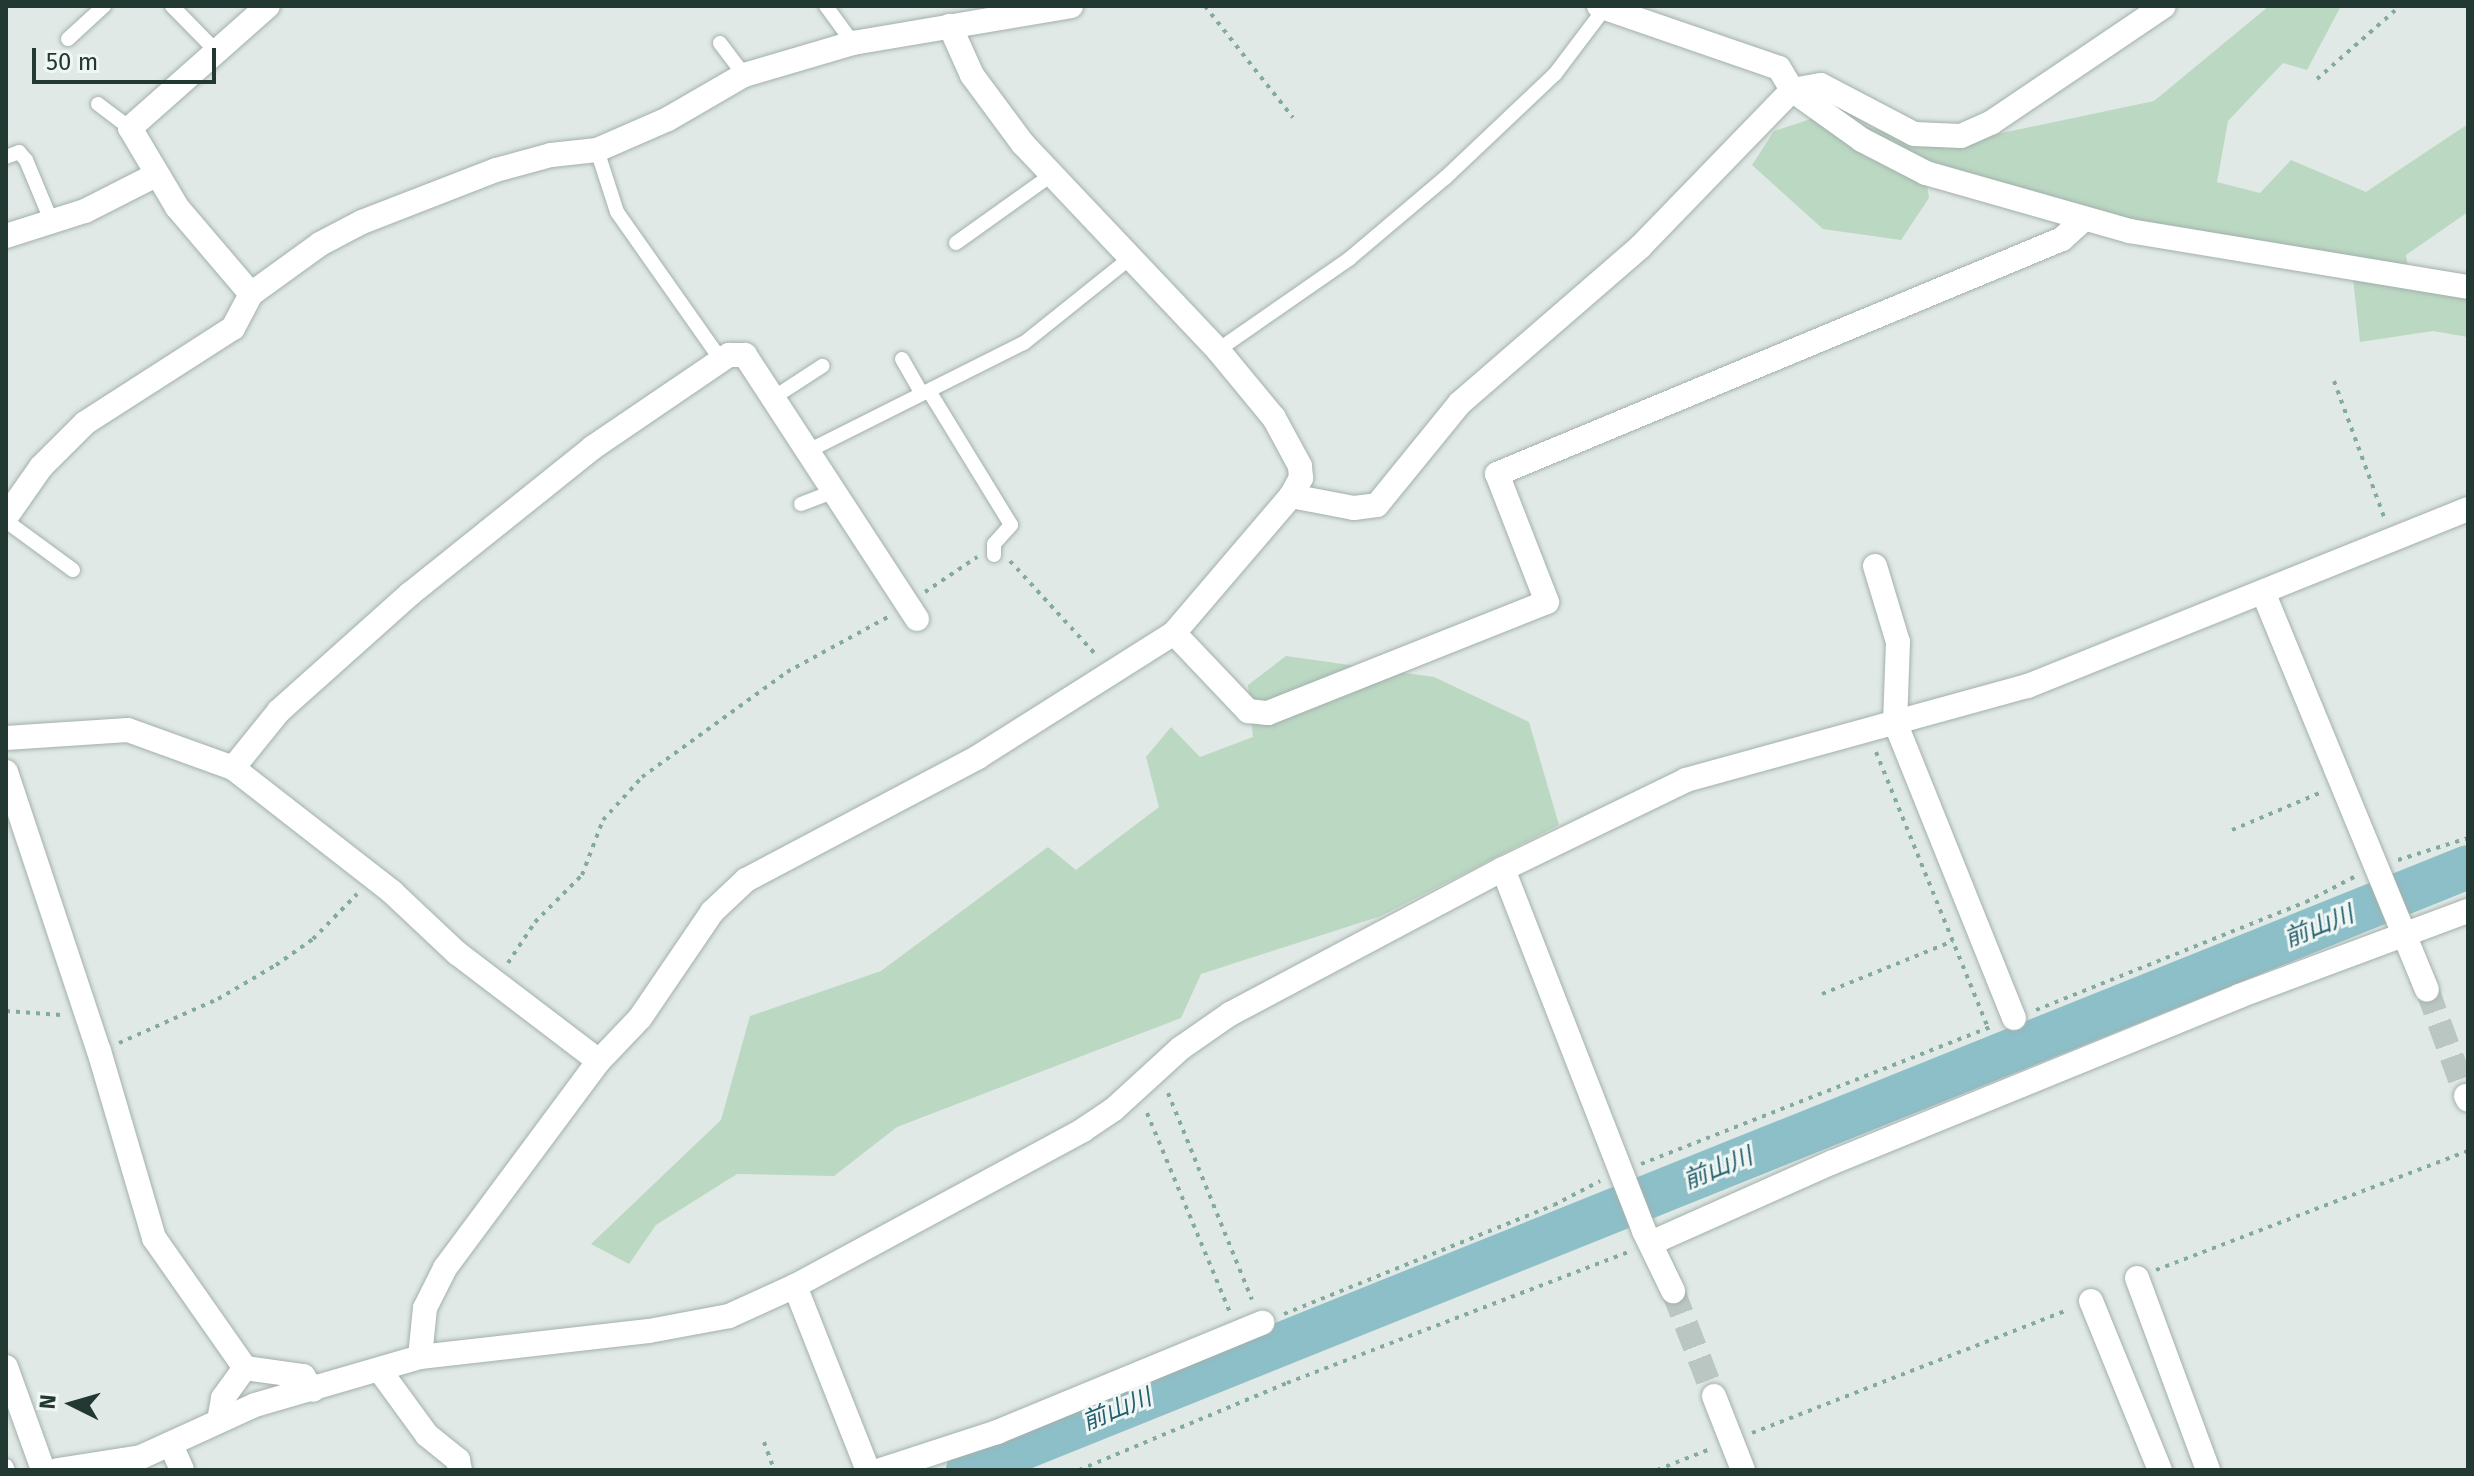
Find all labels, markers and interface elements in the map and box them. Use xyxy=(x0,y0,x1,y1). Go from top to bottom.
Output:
scale bar xyxy=(36,32,220,82)
text: 50 m xyxy=(46,48,98,76)
water label: 前山川 xyxy=(2280,900,2358,954)
water label: 前山川 xyxy=(1679,1142,1757,1196)
north arrow xyxy=(32,1364,112,1444)
water label: 前山川 xyxy=(1078,1383,1156,1437)
text: N xyxy=(34,1393,62,1410)

